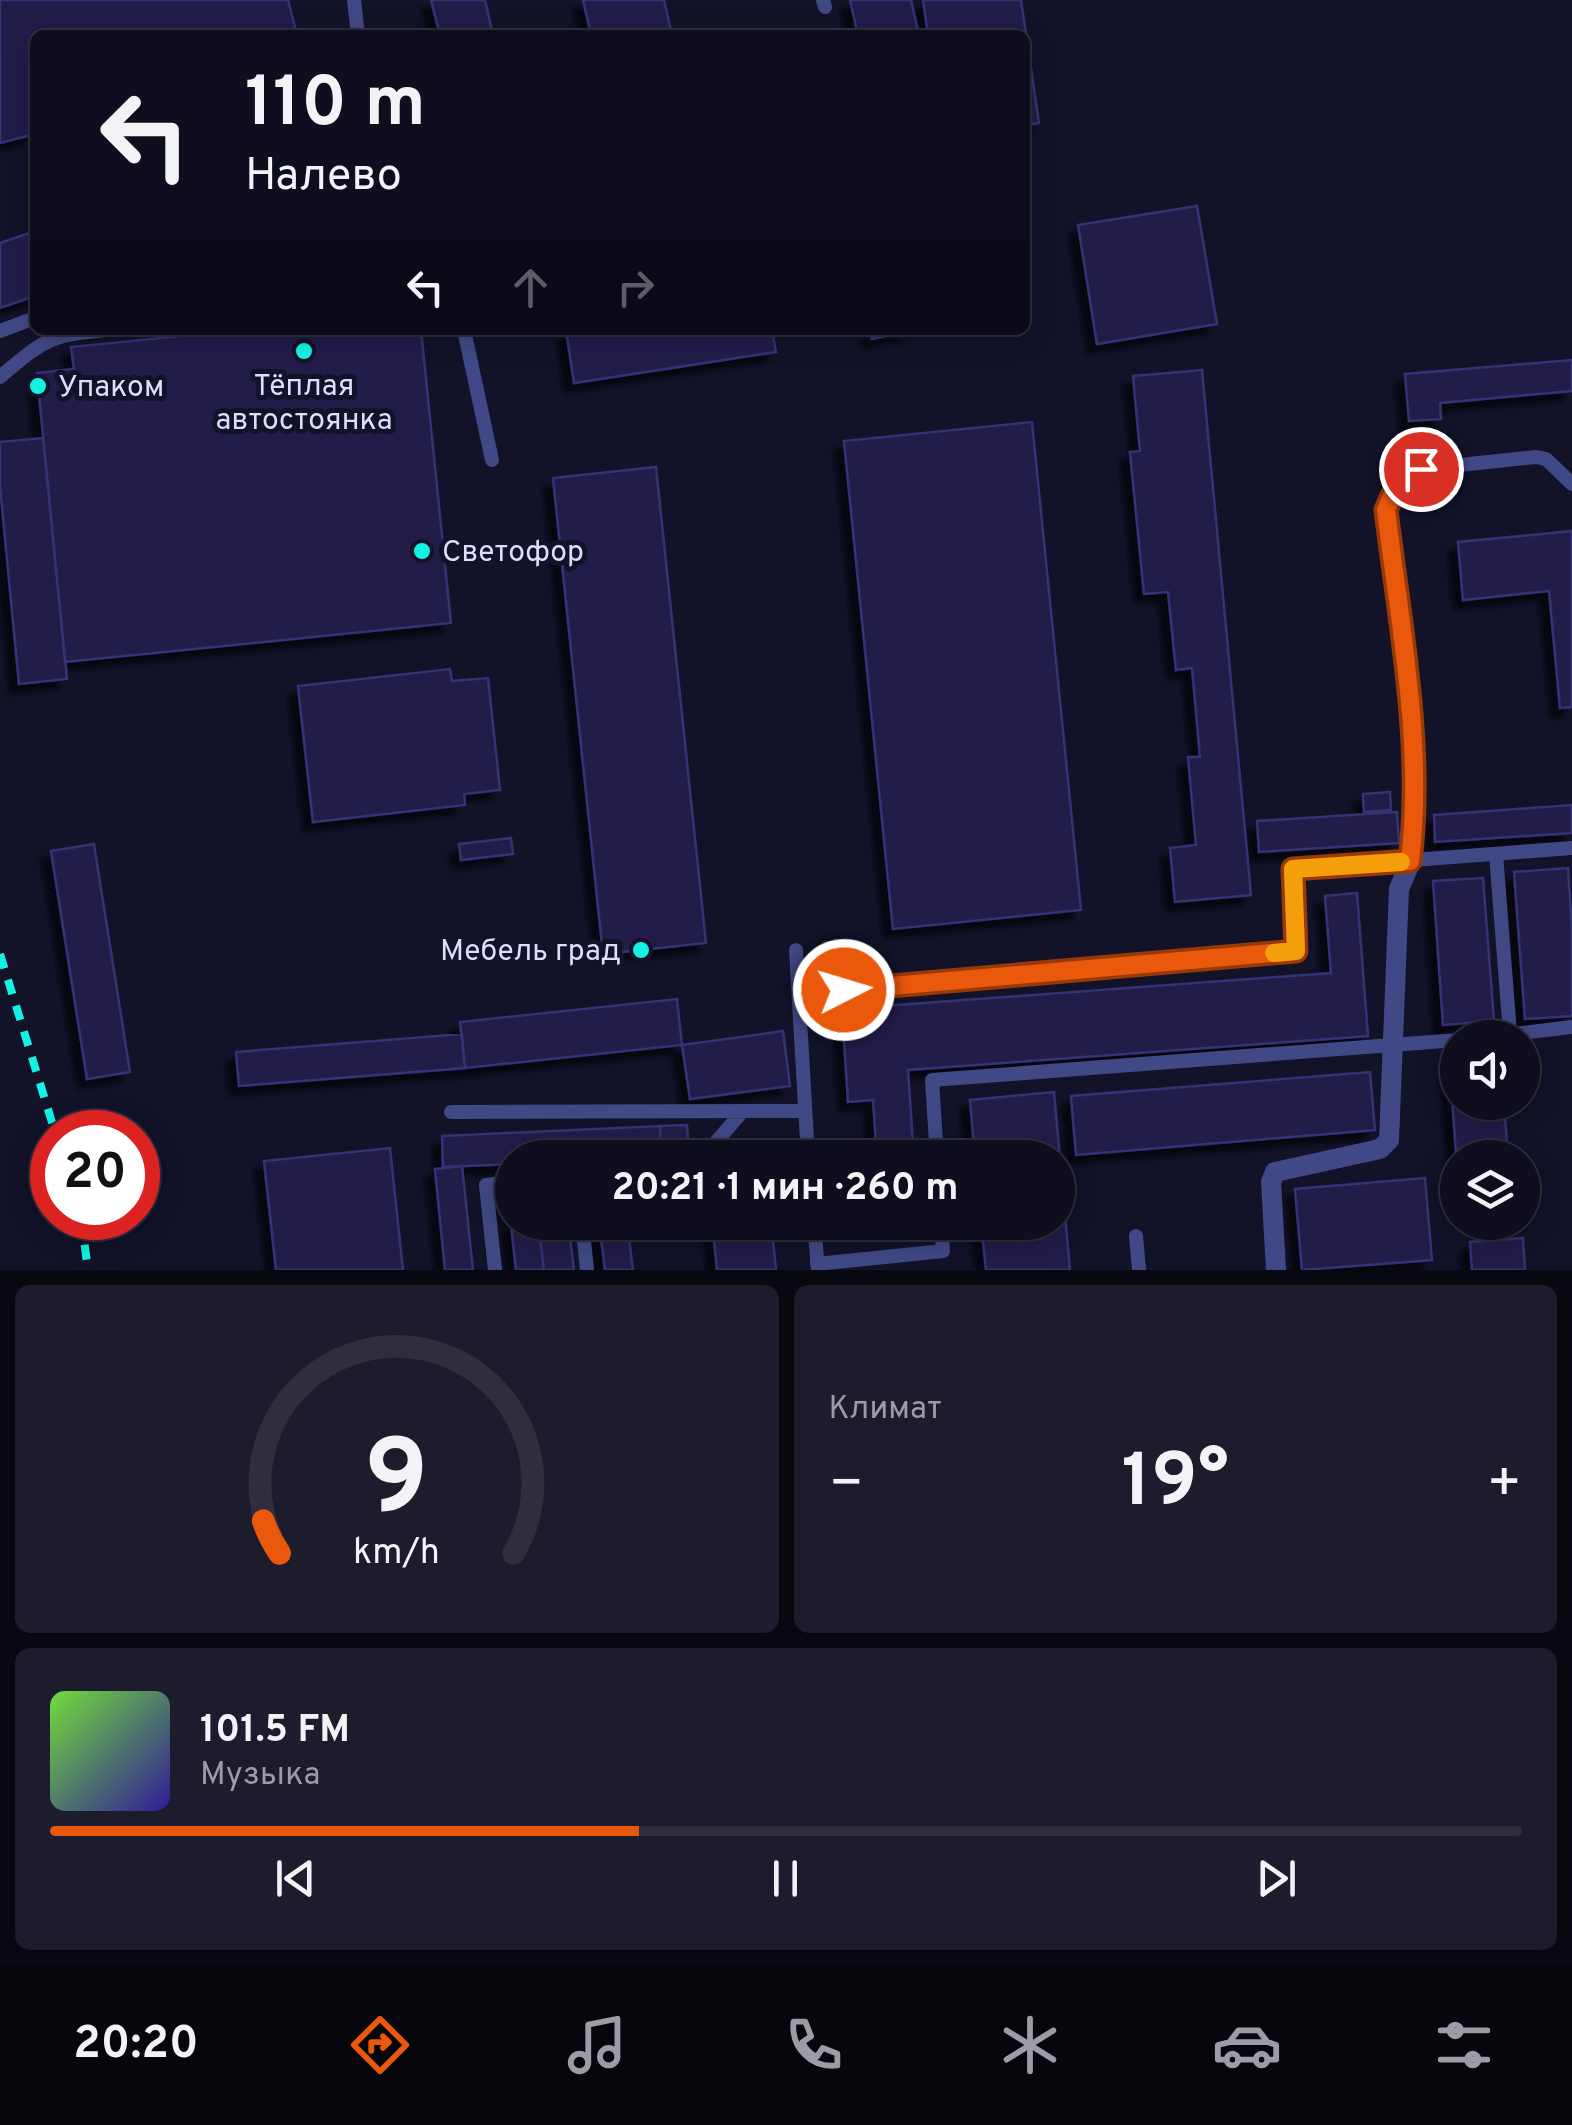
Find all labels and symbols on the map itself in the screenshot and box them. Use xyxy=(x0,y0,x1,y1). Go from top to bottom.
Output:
marker: Тёплая автостоянка xyxy=(293,340,315,362)
place label: Тёплая автостоянка xyxy=(216,369,392,440)
place label: Упаком xyxy=(58,370,164,407)
marker: Упаком xyxy=(27,375,49,397)
pin xyxy=(1379,427,1464,512)
place label: Светофор xyxy=(442,535,584,572)
marker: Светофор xyxy=(411,540,433,562)
place label: Мебель град xyxy=(440,934,621,971)
position arrow xyxy=(792,938,896,1042)
marker: Мебель град xyxy=(630,939,652,961)
speed limit sign: 20 xyxy=(30,1110,160,1240)

